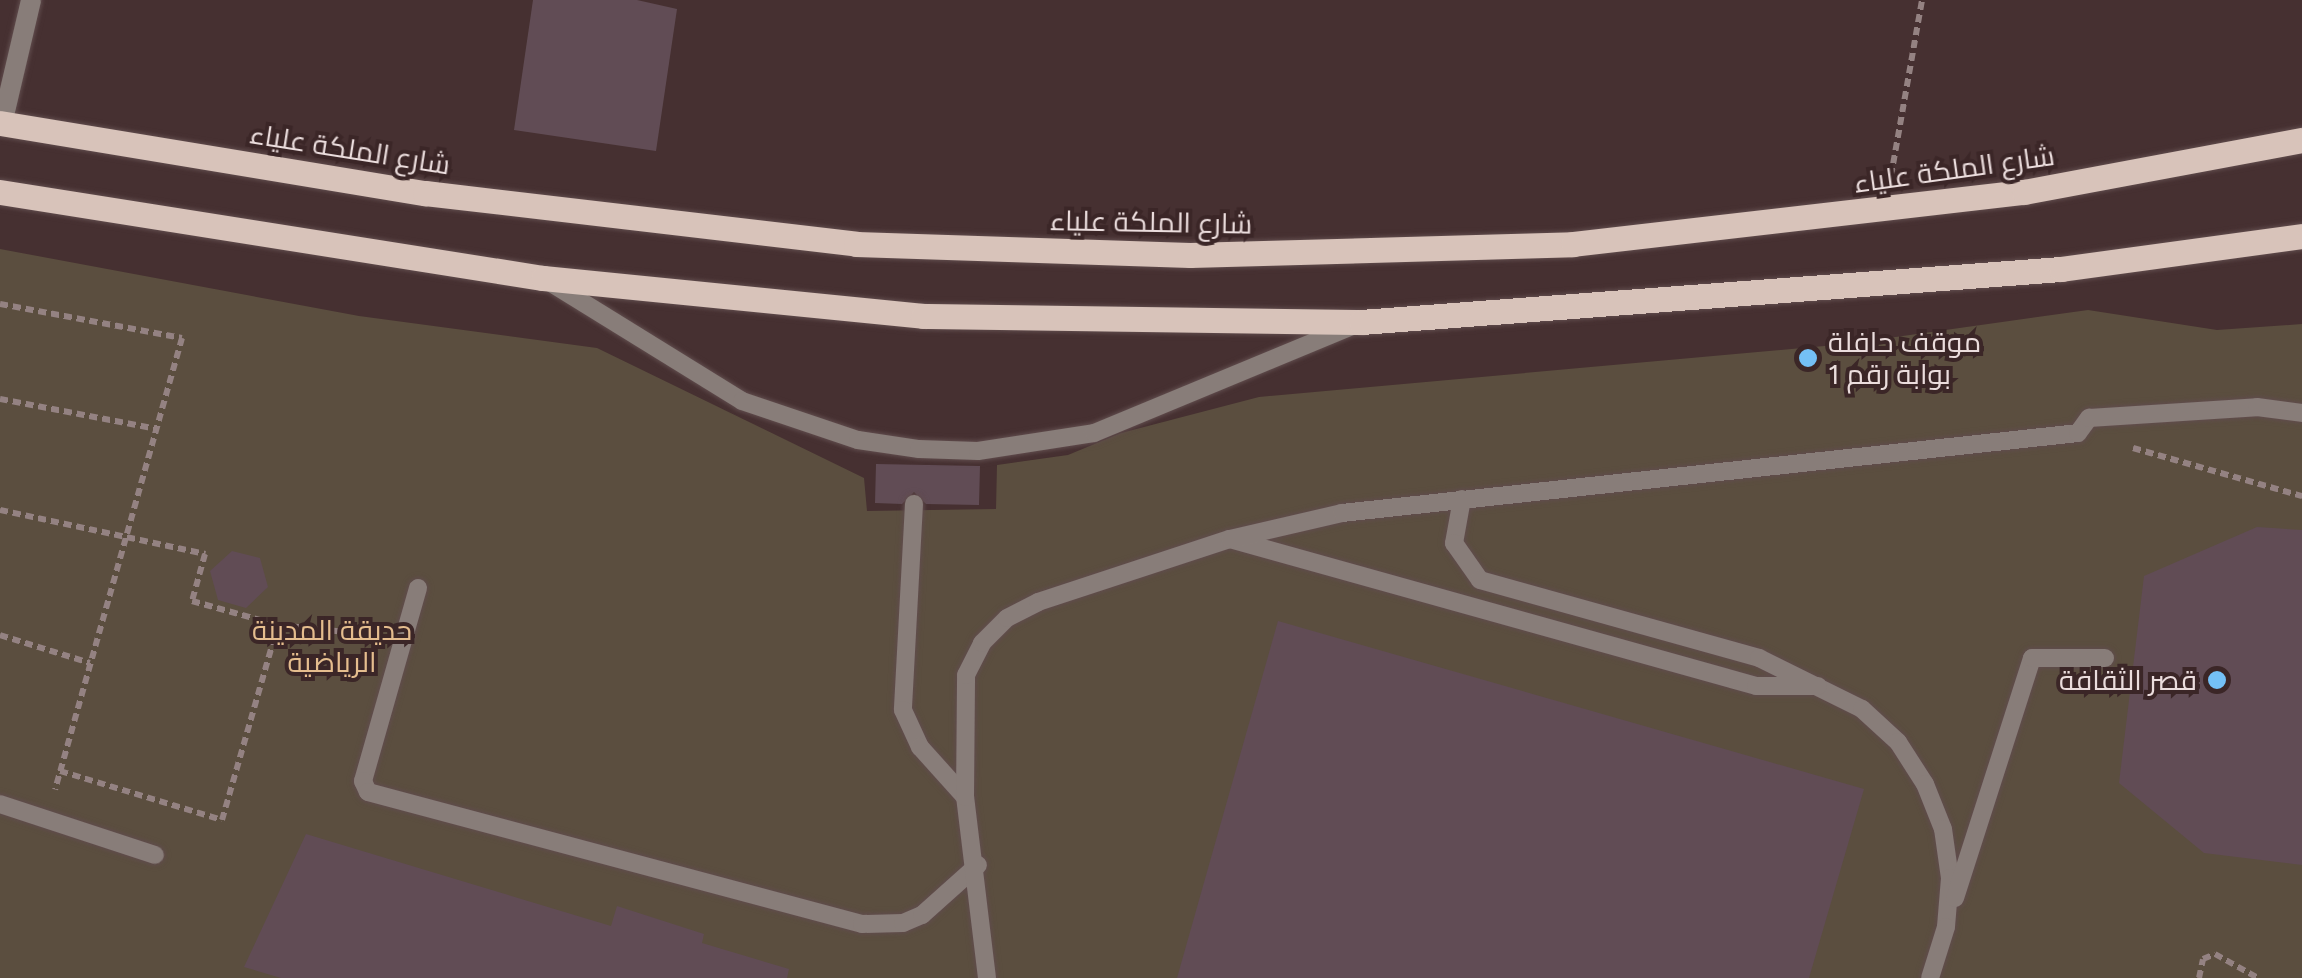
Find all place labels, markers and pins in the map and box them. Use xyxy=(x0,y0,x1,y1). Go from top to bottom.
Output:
place label: موقف حافلة بوابة رقم 1 xyxy=(1828,325,1981,391)
marker: موقف حافلة بوابة رقم 1 xyxy=(1797,347,1819,369)
place label: قصر الثقافة xyxy=(2059,663,2197,697)
marker: قصر الثقافة xyxy=(2206,669,2228,691)

